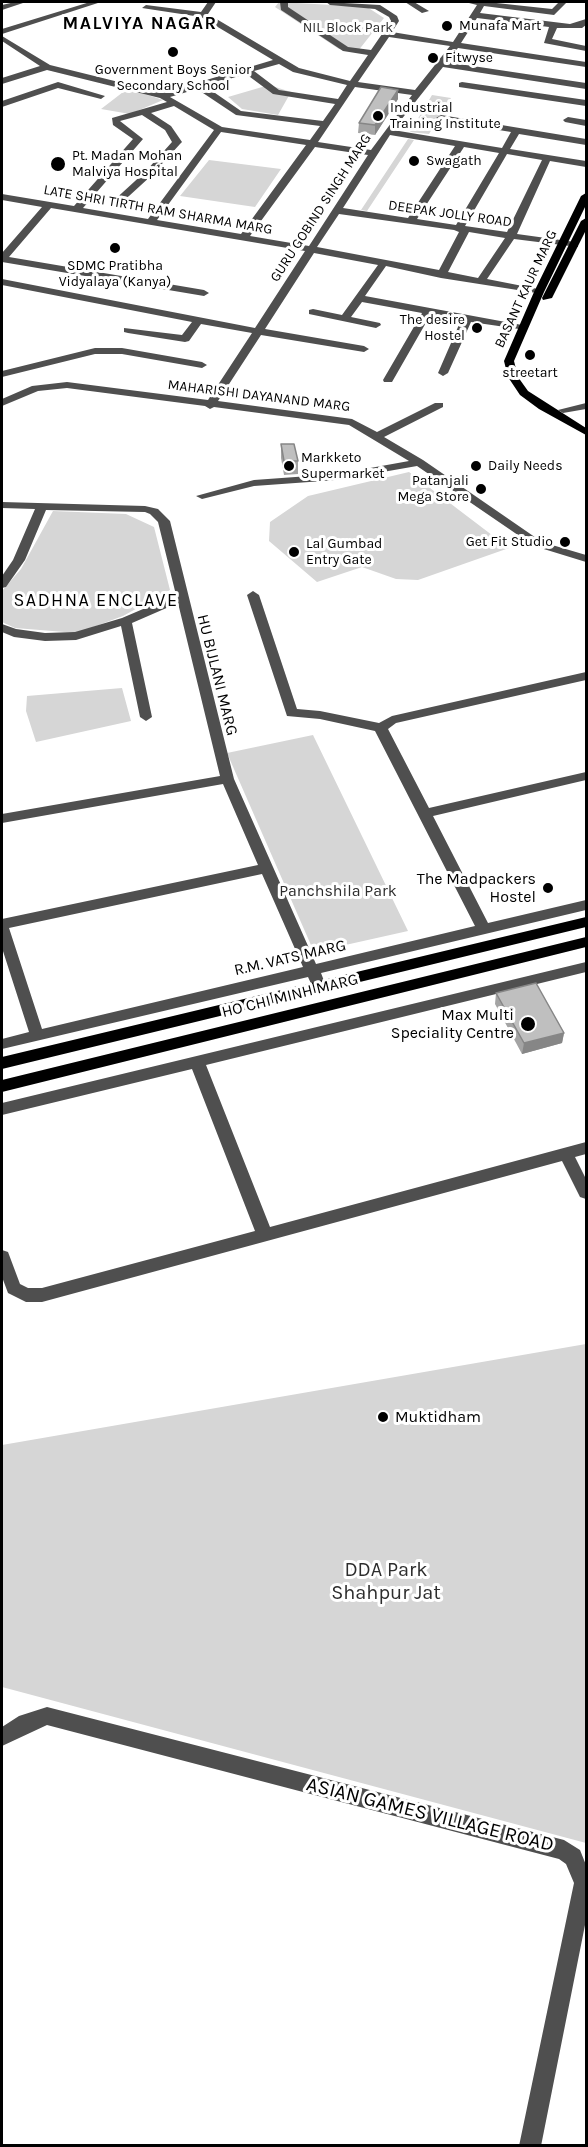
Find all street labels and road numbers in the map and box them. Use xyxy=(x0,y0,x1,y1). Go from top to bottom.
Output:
street label: GURU GOBIND SINGH MARG xyxy=(267,131,375,285)
street label: LATE SHRI TIRTH RAM SHARMA MARG xyxy=(42,182,274,238)
street label: DEEPAK JOLLY ROAD xyxy=(387,197,513,231)
street label: BASANT KAUR MARG xyxy=(491,227,561,351)
street label: MAHARISHI DAYANAND MARG xyxy=(167,376,351,416)
street label: HU BIJLANI MARG xyxy=(193,612,241,738)
street label: R.M. VATS MARG xyxy=(232,936,348,980)
street label: HO CHI MINH MARG xyxy=(220,970,360,1022)
street label: ASIAN GAMES VILLAGE ROAD xyxy=(304,1773,556,1857)

